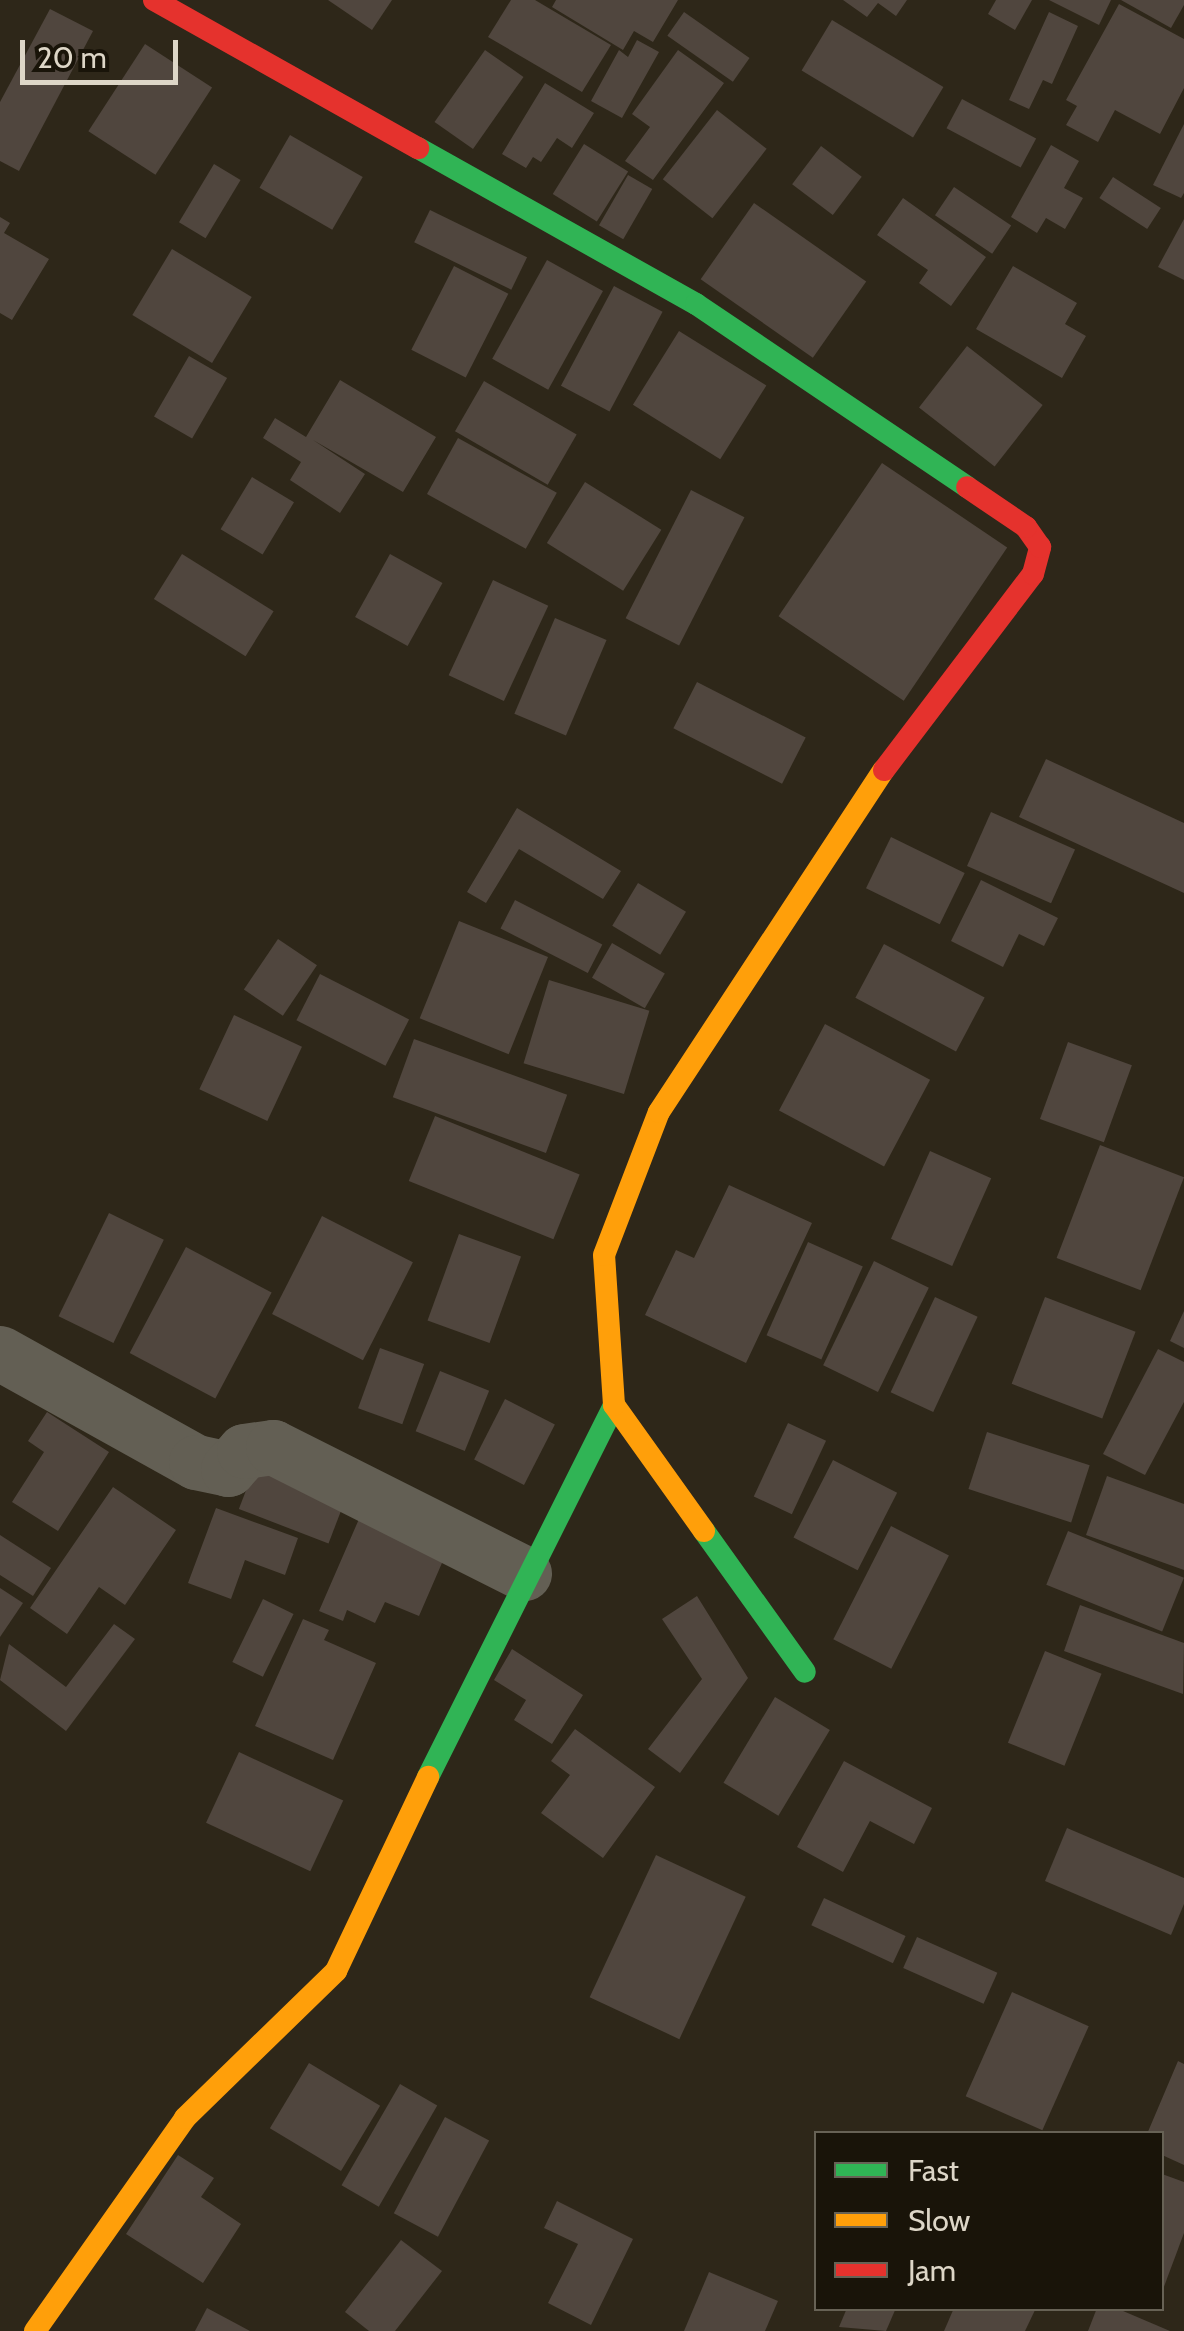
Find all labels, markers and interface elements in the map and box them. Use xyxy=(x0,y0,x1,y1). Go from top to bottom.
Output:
scale bar xyxy=(25,20,182,82)
text: 20 m xyxy=(37,39,107,76)
legend xyxy=(814,2131,1164,2311)
text: Fast xyxy=(908,2152,959,2189)
text: Slow xyxy=(908,2202,970,2239)
text: Jam xyxy=(908,2252,956,2289)

